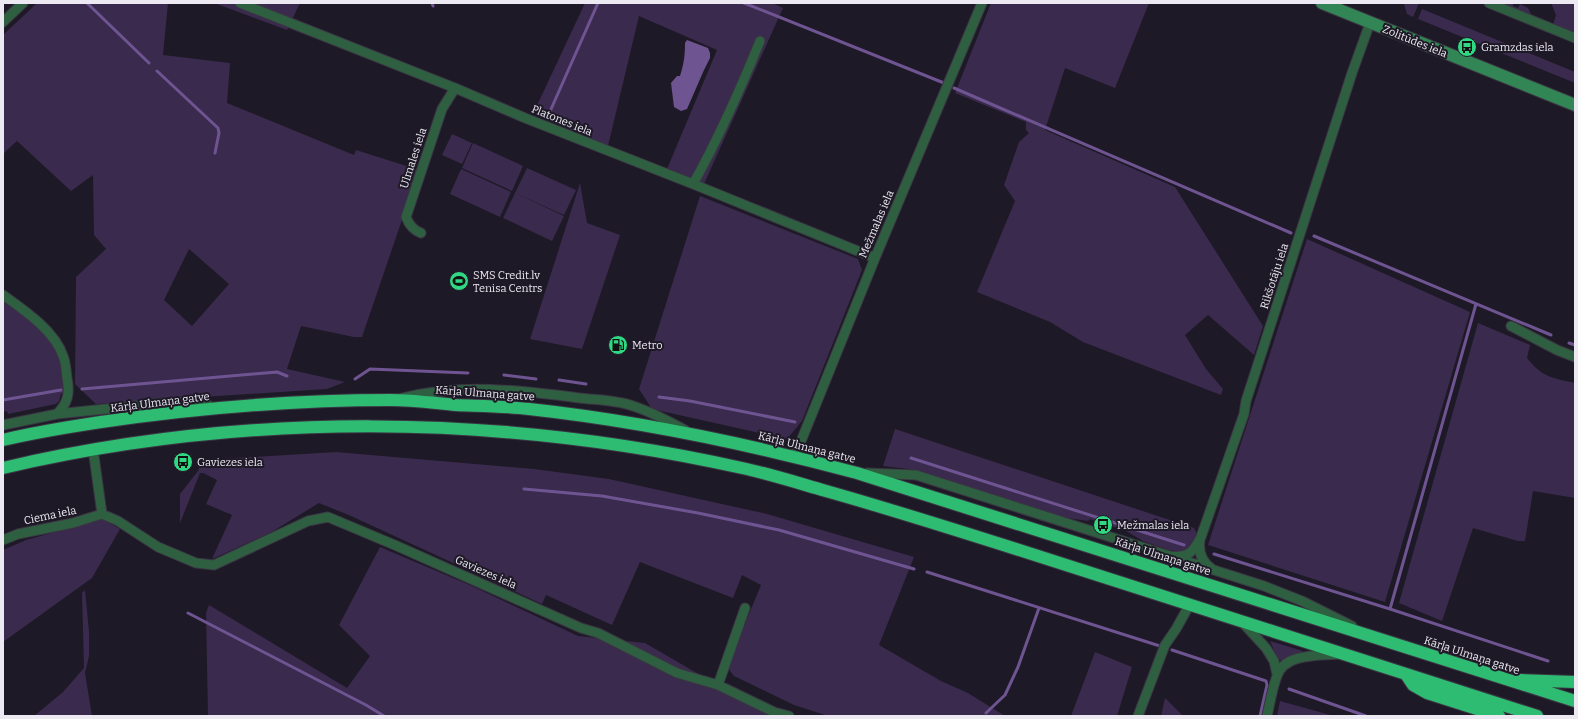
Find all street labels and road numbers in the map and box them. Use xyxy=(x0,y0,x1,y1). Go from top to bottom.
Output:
street label: Zolitūdes iela xyxy=(1381,23,1449,60)
street label: Platones iela xyxy=(530,102,594,139)
street label: Ulmales iela xyxy=(398,126,429,190)
street label: Mežmalas iela xyxy=(856,188,897,260)
street label: Rikšotāju iela xyxy=(1258,242,1291,311)
street label: Kārļa Ulmaņa gatve xyxy=(435,384,535,404)
street label: Kārļa Ulmaņa gatve xyxy=(110,390,211,416)
street label: Kārļa Ulmaņa gatve xyxy=(757,429,857,467)
street label: Ciema iela xyxy=(23,504,77,527)
street label: Kārļa Ulmaņa gatve xyxy=(1113,535,1212,579)
street label: Gaviezes iela xyxy=(453,553,519,592)
street label: Kārļa Ulmaņa gatve xyxy=(1422,634,1521,678)

